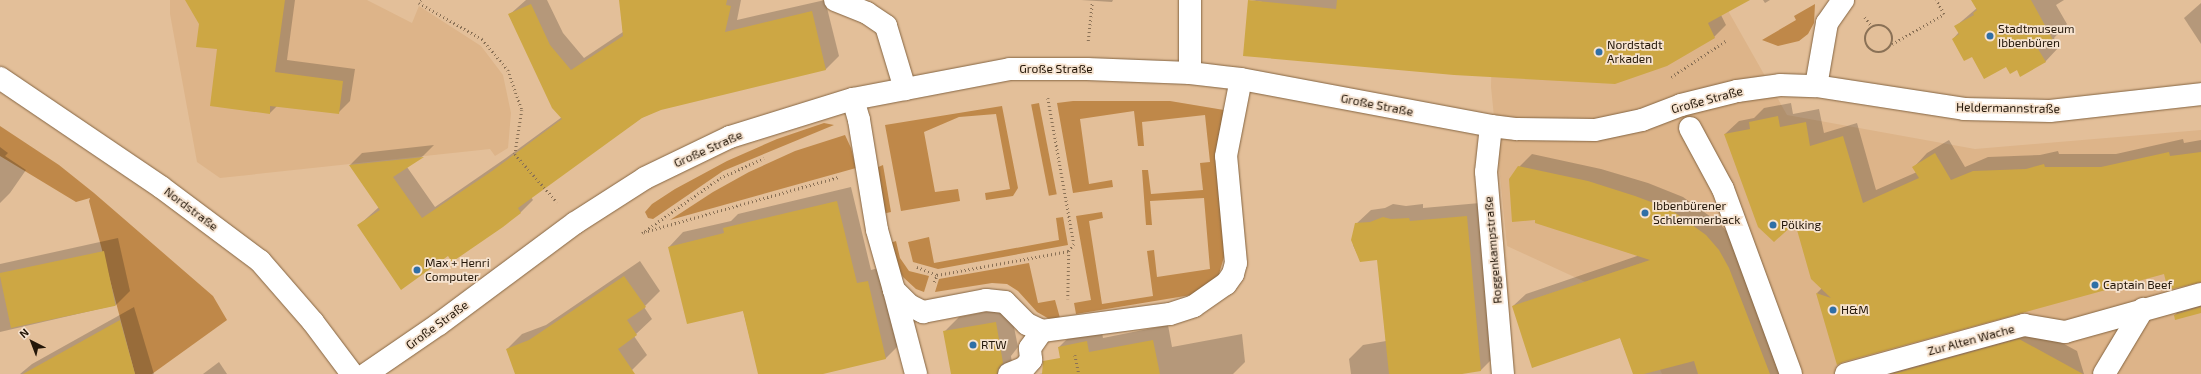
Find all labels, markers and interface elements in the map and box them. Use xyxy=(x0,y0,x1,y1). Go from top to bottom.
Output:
place label: Stadtmuseum Ibbenbüren xyxy=(1998,22,2075,50)
marker: Stadtmuseum Ibbenbüren xyxy=(1985,31,1995,41)
place label: Nordstadt Arkaden xyxy=(1607,38,1663,66)
marker: Nordstadt Arkaden xyxy=(1594,47,1604,57)
street label: Große Straße xyxy=(1019,62,1093,76)
street label: Große Straße xyxy=(1670,84,1744,116)
street label: Große Straße xyxy=(1340,91,1414,119)
street label: Heldermannstraße xyxy=(1956,100,2060,116)
street label: Große Straße xyxy=(672,127,744,171)
street label: Nordstraße xyxy=(161,184,221,234)
street label: Roggenkampstraße xyxy=(1481,196,1505,304)
place label: Ibbenbürener Schlemmerback xyxy=(1653,199,1740,227)
marker: Ibbenbürener Schlemmerback xyxy=(1640,208,1650,218)
place label: Pölking xyxy=(1781,218,1821,232)
marker: Pölking xyxy=(1768,220,1778,230)
place label: Max + Henri Computer xyxy=(425,256,490,284)
marker: Max + Henri Computer xyxy=(412,265,422,275)
place label: Captain Beef xyxy=(2103,278,2172,292)
marker: Captain Beef xyxy=(2090,280,2100,290)
street label: Große Straße xyxy=(403,298,471,352)
place label: H&M xyxy=(1841,303,1869,317)
marker: H&M xyxy=(1828,305,1838,315)
street label: Zur Alten Wache xyxy=(1926,321,2016,359)
north arrow xyxy=(12,322,52,362)
text: N xyxy=(16,325,31,340)
place label: RTW xyxy=(981,338,1007,352)
marker: RTW xyxy=(968,340,978,350)

